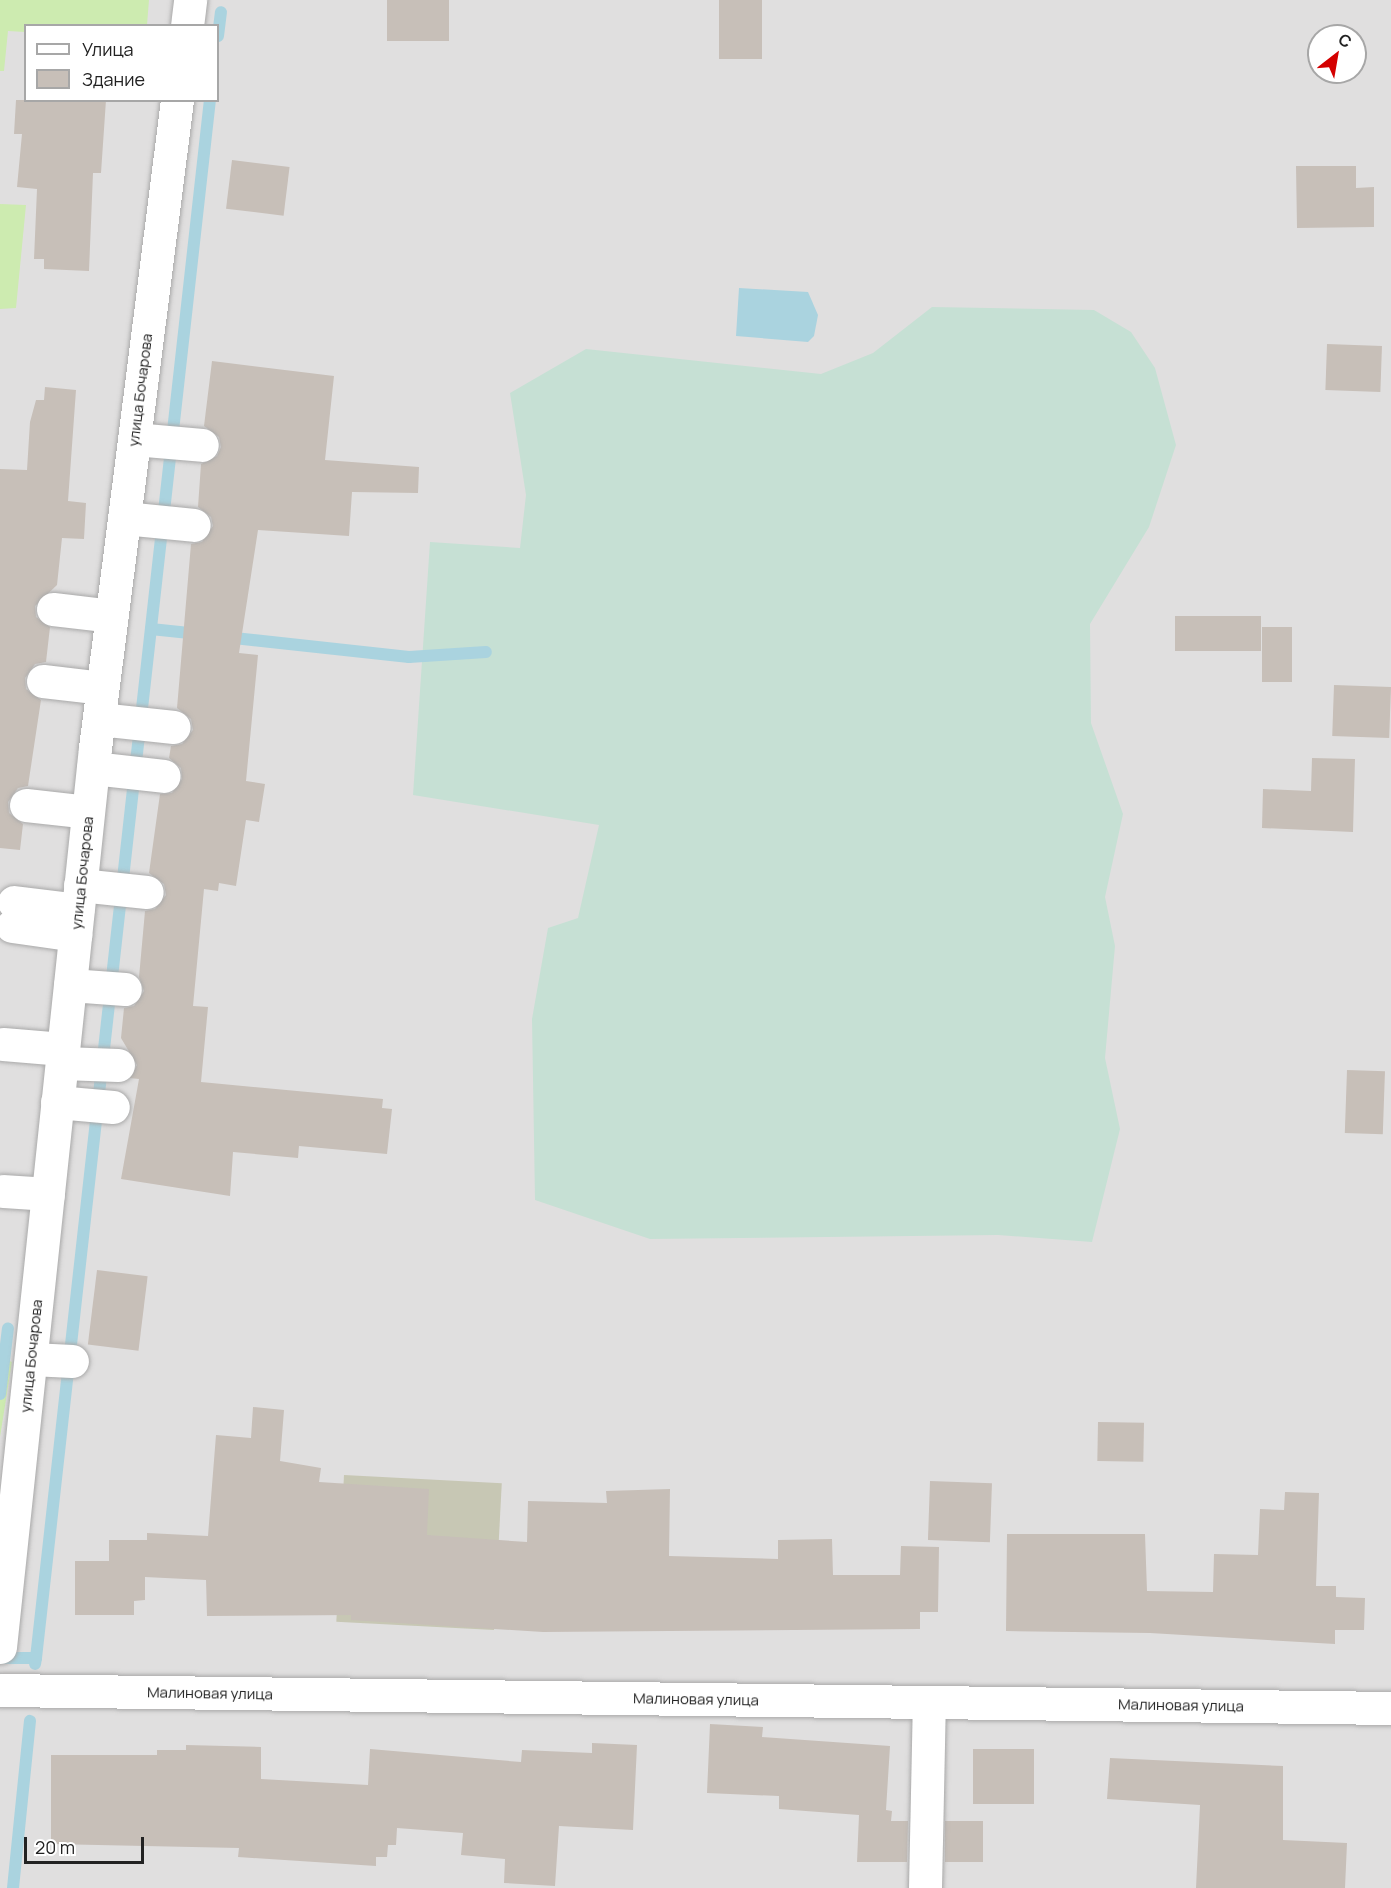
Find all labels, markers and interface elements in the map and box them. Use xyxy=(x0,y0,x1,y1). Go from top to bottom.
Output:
legend xyxy=(24,24,219,102)
north arrow xyxy=(1307,24,1367,84)
text: С xyxy=(1334,28,1356,53)
text: Улица xyxy=(82,37,134,61)
text: Здание xyxy=(82,67,145,91)
street label: улица Бочарова xyxy=(124,332,156,448)
street label: улица Бочарова xyxy=(67,815,97,931)
street label: улица Бочарова xyxy=(16,1298,46,1414)
street label: Малиновая улица xyxy=(147,1683,273,1703)
street label: Малиновая улица xyxy=(633,1689,759,1709)
street label: Малиновая улица xyxy=(1118,1695,1244,1715)
scale bar xyxy=(27,1825,147,1863)
text: 20 m xyxy=(35,1835,75,1859)

